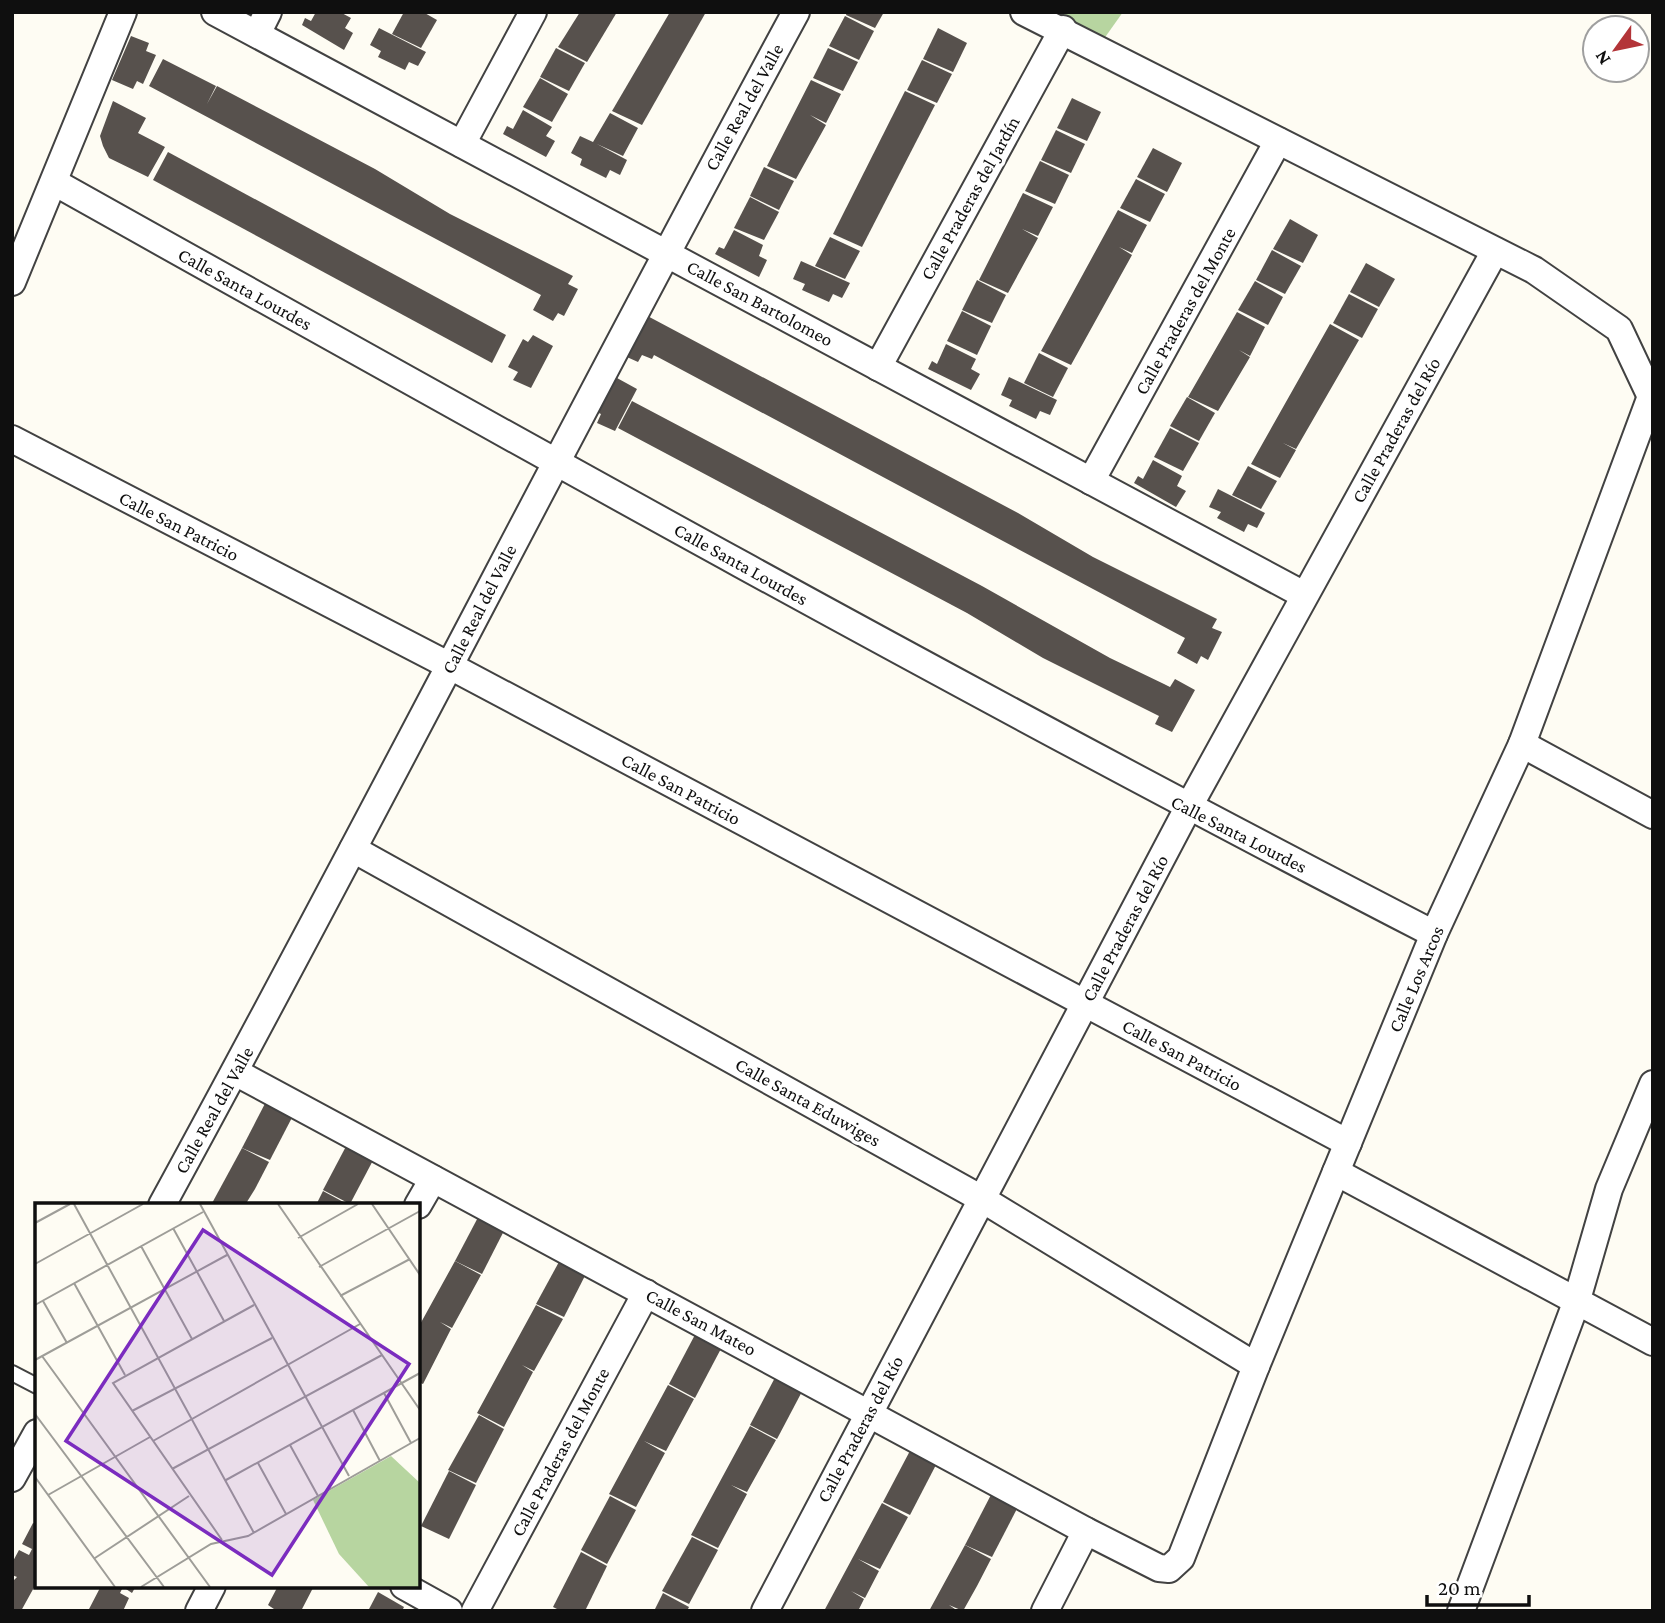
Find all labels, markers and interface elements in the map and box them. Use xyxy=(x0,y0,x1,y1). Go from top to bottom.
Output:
north arrow xyxy=(1581,14,1651,84)
street label: Calle Real del Valle xyxy=(700,40,788,174)
text: N xyxy=(1590,47,1614,69)
street label: Calle Praderas del Jardín xyxy=(916,112,1024,284)
street label: Calle Praderas del Monte xyxy=(1130,224,1240,398)
street label: Calle Santa Lourdes xyxy=(175,244,315,334)
street label: Calle San Bartolomeo xyxy=(683,256,837,350)
street label: Calle Praderas del Río xyxy=(1347,354,1445,506)
street label: Calle San Patricio xyxy=(116,487,242,565)
street label: Calle Santa Lourdes xyxy=(671,519,811,609)
street label: Calle Real del Valle xyxy=(437,541,521,677)
street label: Calle San Patricio xyxy=(618,749,744,829)
street label: Calle Santa Lourdes xyxy=(1168,791,1310,877)
street label: Calle Praderas del Río xyxy=(1077,851,1173,1005)
street label: Calle Los Arcos xyxy=(1384,923,1448,1035)
street label: Calle San Patricio xyxy=(1119,1015,1245,1095)
street label: Calle Real del Valle xyxy=(170,1043,258,1177)
street label: Calle Santa Eduwiges xyxy=(732,1053,884,1151)
inset map xyxy=(35,1203,420,1588)
street label: Calle San Mateo xyxy=(642,1284,760,1360)
street label: Calle Praderas del Río xyxy=(812,1352,908,1506)
street label: Calle Praderas del Monte xyxy=(507,1364,613,1540)
scale bar xyxy=(1427,1564,1528,1608)
text: 20 m xyxy=(1438,1576,1481,1600)

